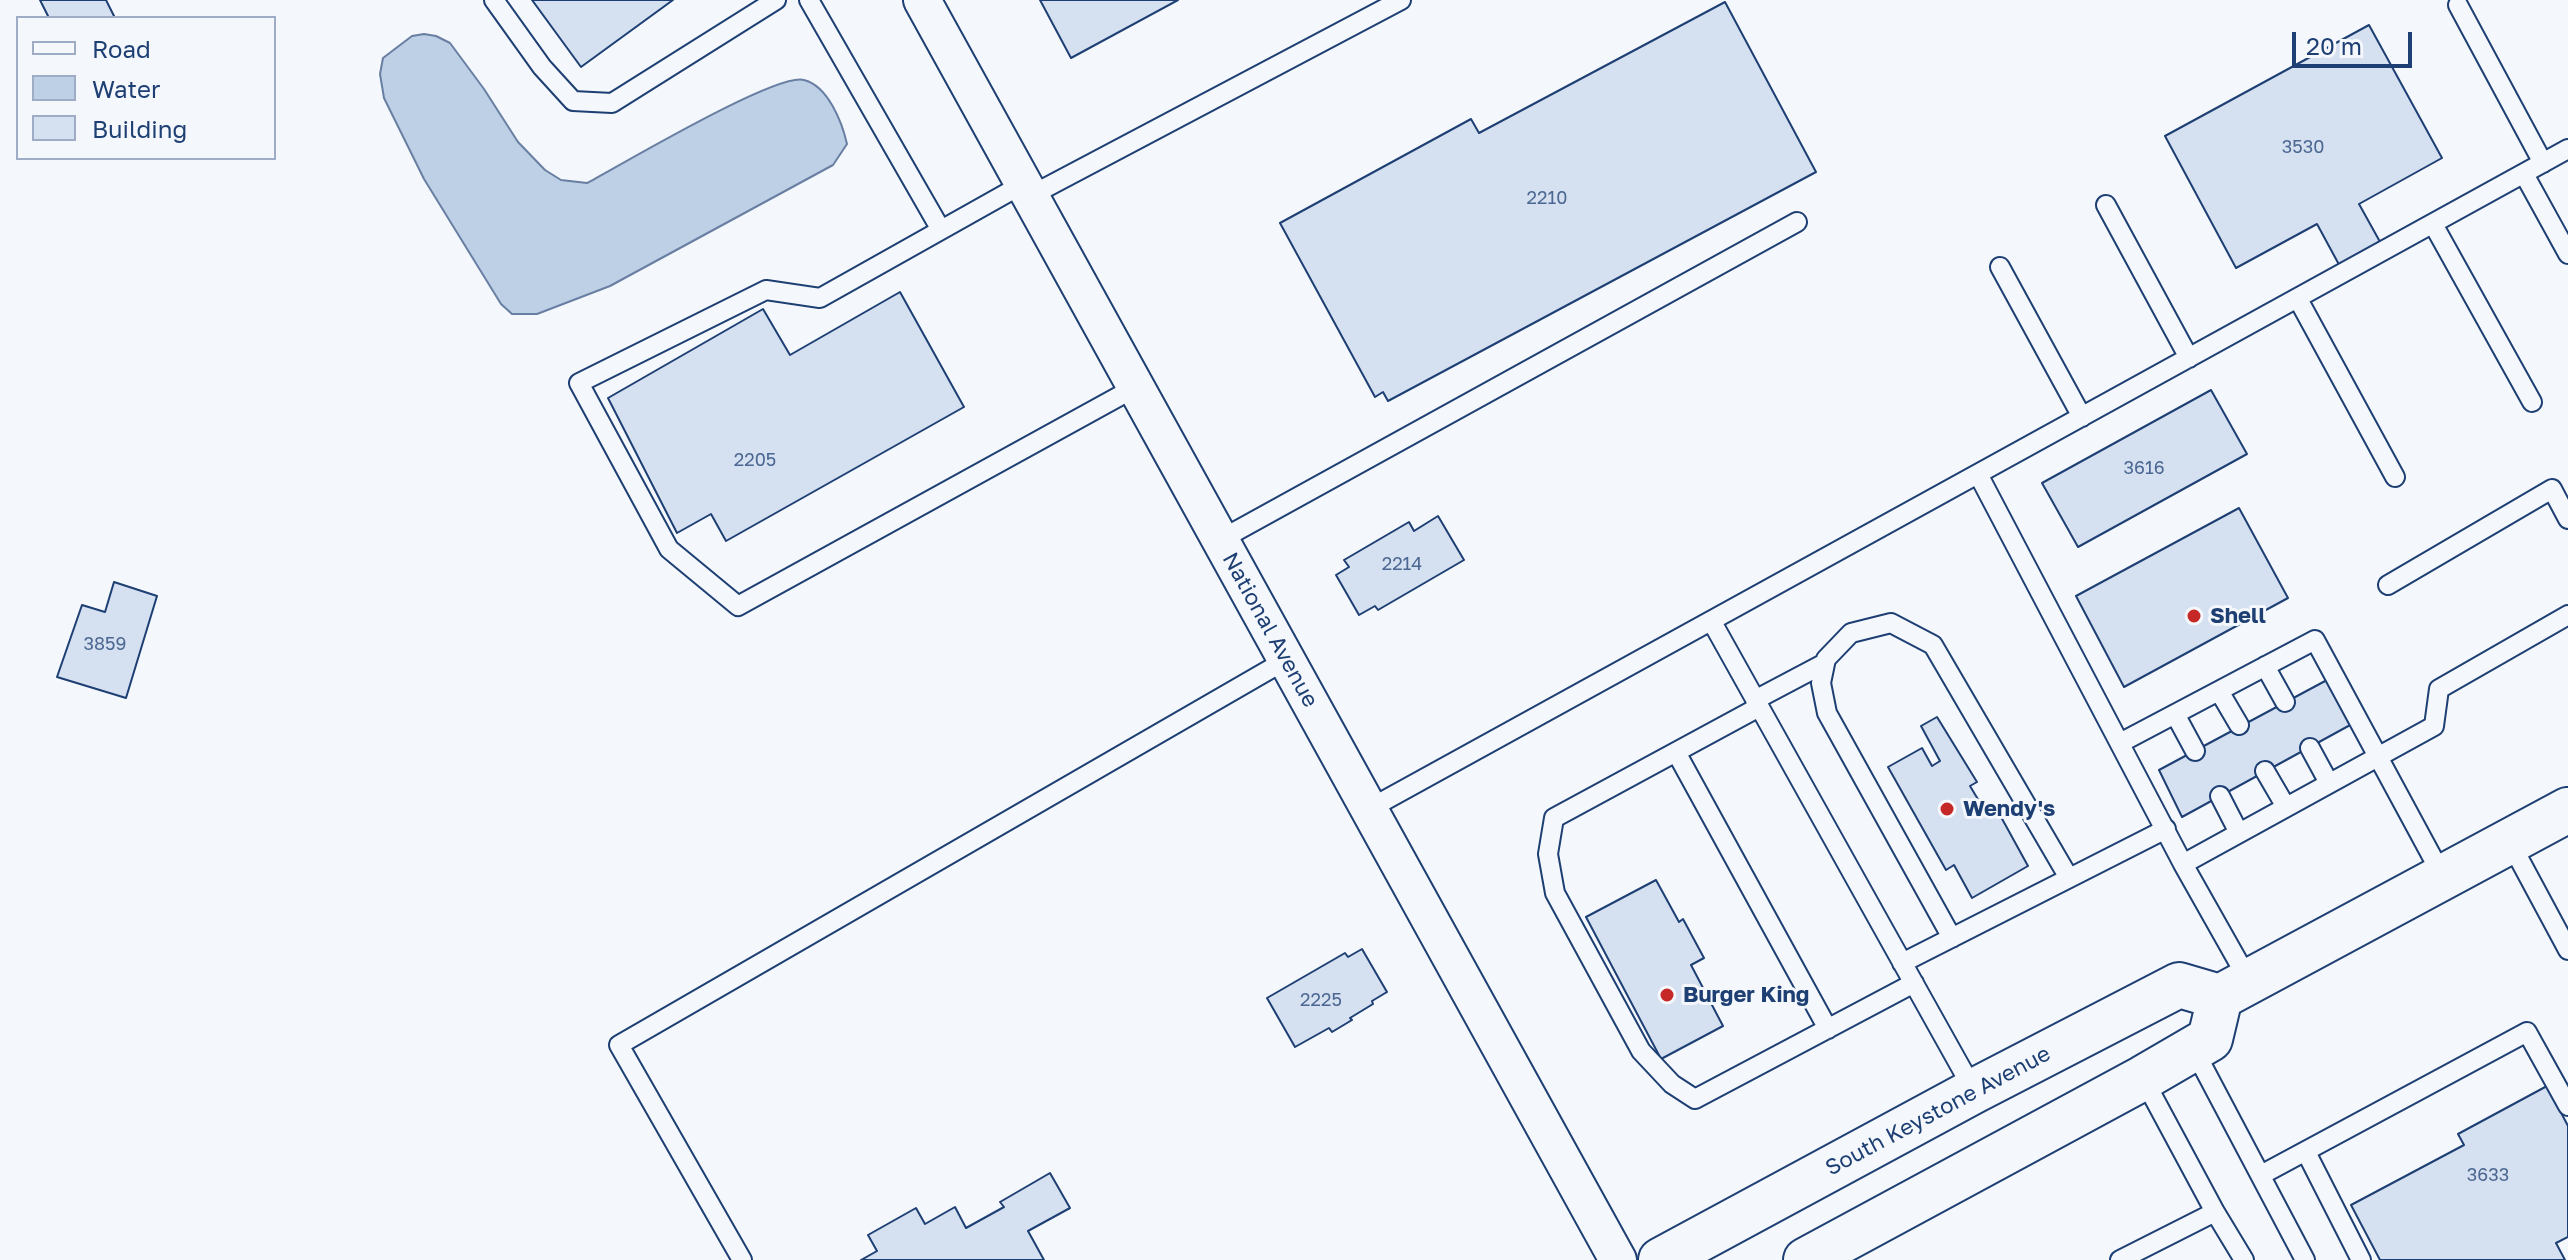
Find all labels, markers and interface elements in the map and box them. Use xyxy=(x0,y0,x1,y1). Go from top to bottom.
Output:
legend xyxy=(16,16,276,160)
scale bar xyxy=(2296,16,2416,66)
text: 20 m xyxy=(2306,31,2362,60)
text: Road xyxy=(92,34,151,63)
text: Water xyxy=(92,74,160,103)
text: Building xyxy=(92,114,187,143)
house number: 3530 xyxy=(2282,136,2324,158)
house number: 2210 xyxy=(1527,187,1567,209)
house number: 2205 xyxy=(734,449,776,471)
house number: 3616 xyxy=(2123,457,2165,479)
street label: National Avenue xyxy=(1217,548,1323,712)
house number: 2214 xyxy=(1382,553,1422,575)
place label: Shell xyxy=(2210,603,2266,629)
marker: Shell xyxy=(2185,607,2203,625)
house number: 3859 xyxy=(84,633,126,655)
place label: Wendy's xyxy=(1963,796,2055,822)
marker: Wendy's xyxy=(1938,800,1956,818)
place label: Burger King xyxy=(1683,982,1809,1008)
marker: Burger King xyxy=(1658,986,1676,1004)
house number: 2225 xyxy=(1300,989,1342,1011)
street label: South Keystone Avenue xyxy=(1821,1040,2055,1182)
house number: 3633 xyxy=(2467,1164,2509,1186)

